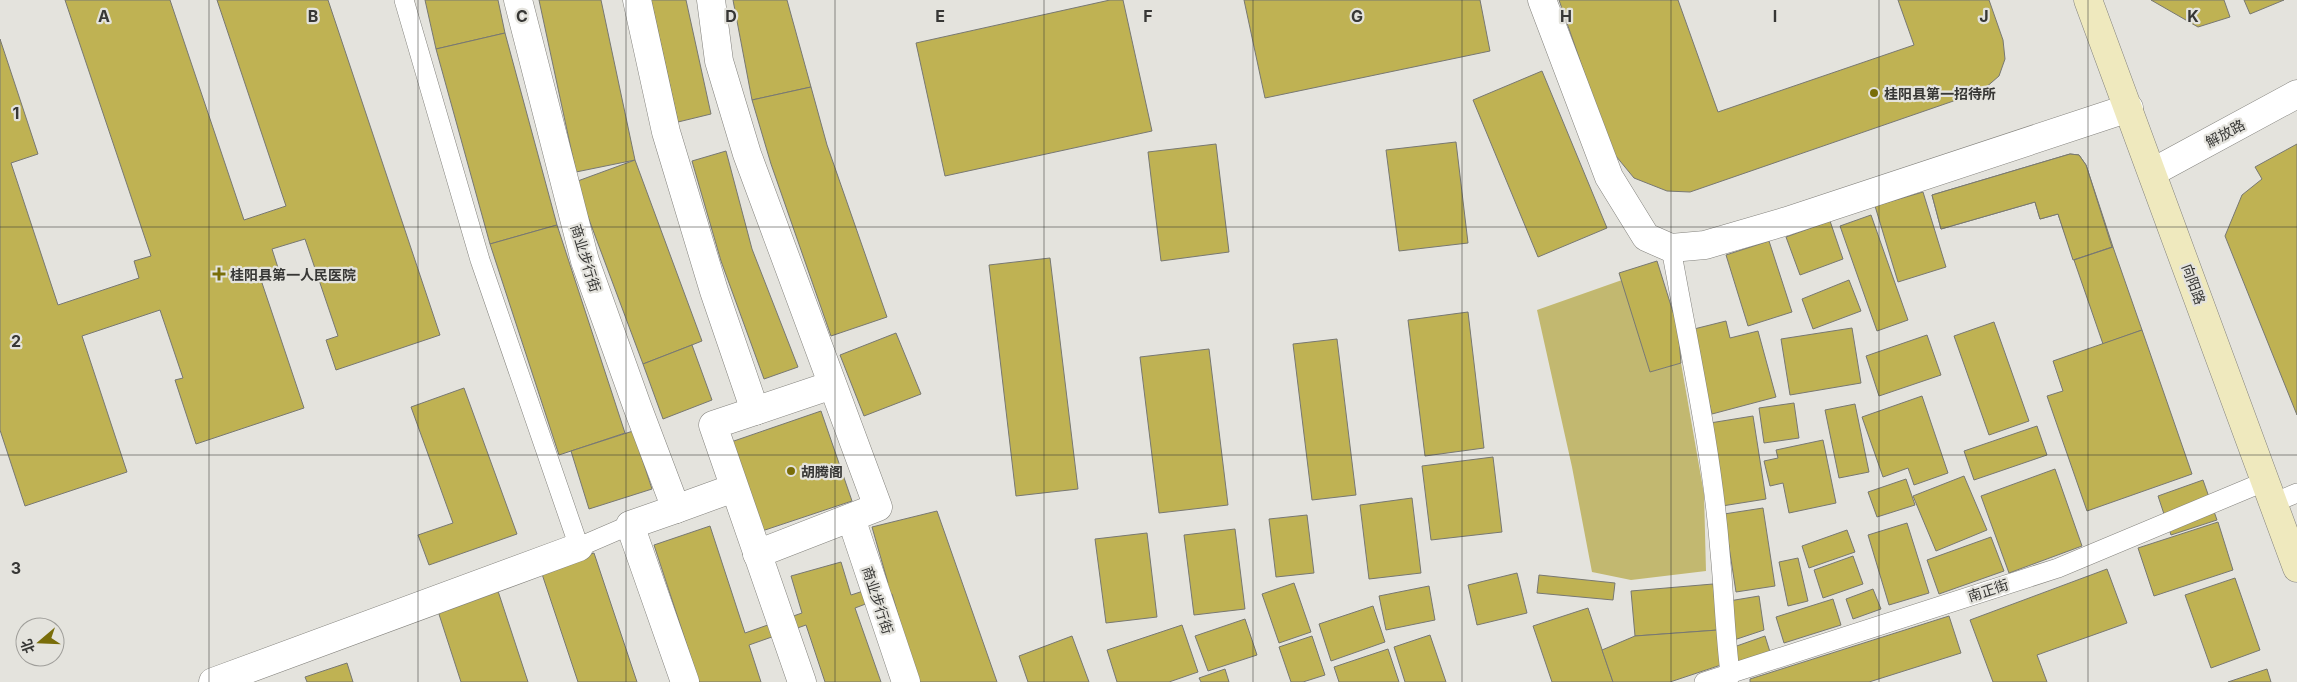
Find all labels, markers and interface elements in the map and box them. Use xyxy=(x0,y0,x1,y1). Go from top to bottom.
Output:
text: A xyxy=(98,6,110,26)
text: B xyxy=(308,6,318,26)
text: C xyxy=(516,6,528,26)
text: D xyxy=(725,6,737,26)
text: E xyxy=(935,6,945,26)
text: F xyxy=(1143,6,1153,26)
text: G xyxy=(1351,6,1363,26)
text: H xyxy=(1560,6,1572,26)
text: I xyxy=(1773,6,1777,26)
text: J xyxy=(1979,6,1989,26)
text: K xyxy=(2187,6,2199,26)
place label: 桂阳县第一招待所 xyxy=(1884,85,1996,102)
marker: 桂阳县第一招待所 xyxy=(1868,87,1880,99)
text: 1 xyxy=(13,103,19,123)
street label: 解放路 xyxy=(2202,116,2248,150)
street label: 商业步行街 xyxy=(568,222,604,294)
street label: 向阳路 xyxy=(2179,261,2209,307)
place label: 桂阳县第一人民医院 xyxy=(230,266,356,283)
marker: 桂阳县第一人民医院 xyxy=(212,267,226,281)
text: 2 xyxy=(11,331,21,351)
place label: 胡腾阁 xyxy=(801,463,843,480)
marker: 胡腾阁 xyxy=(785,465,797,477)
text: 3 xyxy=(11,558,21,578)
street label: 商业步行街 xyxy=(859,564,897,636)
street label: 南正街 xyxy=(1965,575,2011,605)
north arrow xyxy=(15,617,65,667)
text: 北 xyxy=(17,637,38,656)

